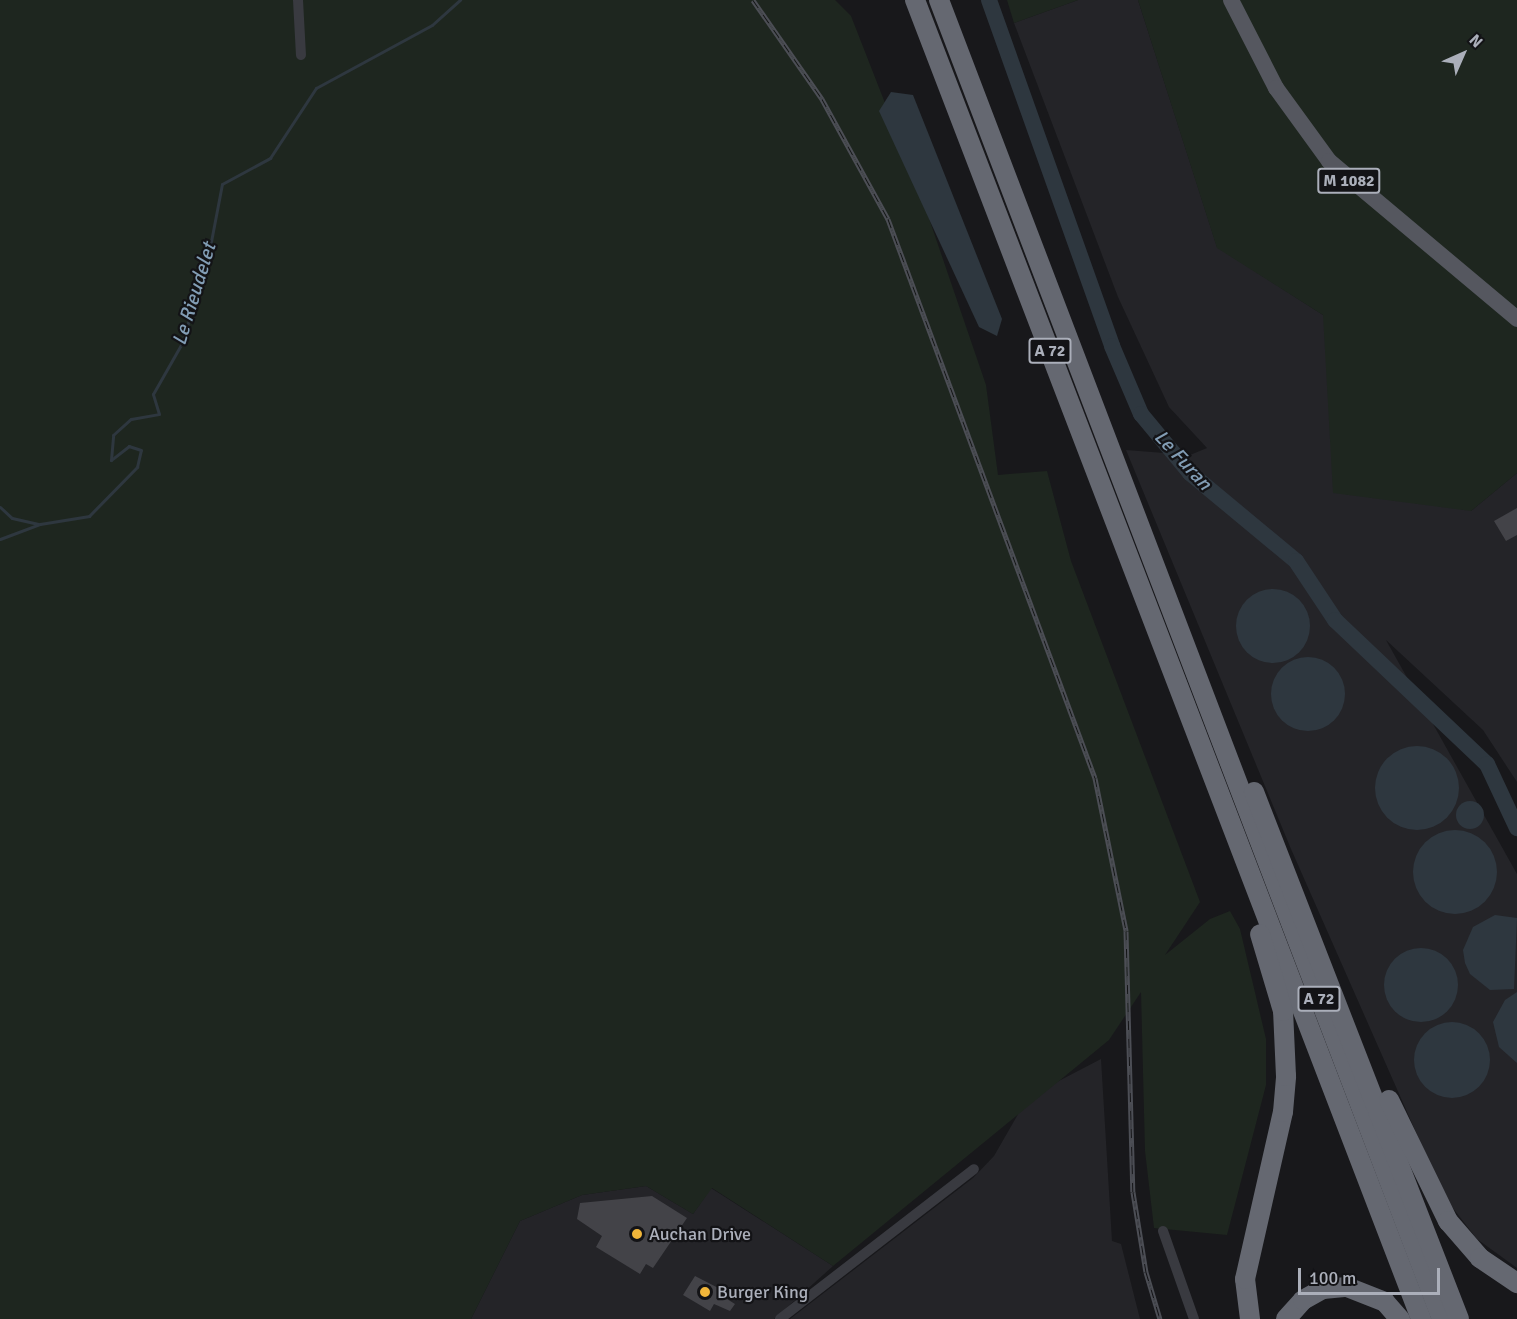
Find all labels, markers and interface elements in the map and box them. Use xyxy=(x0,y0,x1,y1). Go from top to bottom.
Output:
north arrow xyxy=(1433,24,1493,84)
text: N xyxy=(1465,30,1487,52)
road number: M 1082 xyxy=(1316,168,1382,194)
water label: Le Rieudelet xyxy=(167,240,221,348)
road number: A 72 xyxy=(1028,338,1072,364)
water label: Le Furan xyxy=(1149,425,1217,495)
road number: A 72 xyxy=(1296,986,1342,1012)
place label: Auchan Drive xyxy=(649,1223,751,1245)
marker: Auchan Drive xyxy=(630,1227,644,1241)
scale bar xyxy=(1301,1256,1444,1294)
text: 100 m xyxy=(1309,1267,1356,1289)
place label: Burger King xyxy=(717,1281,808,1303)
marker: Burger King xyxy=(698,1285,712,1299)

